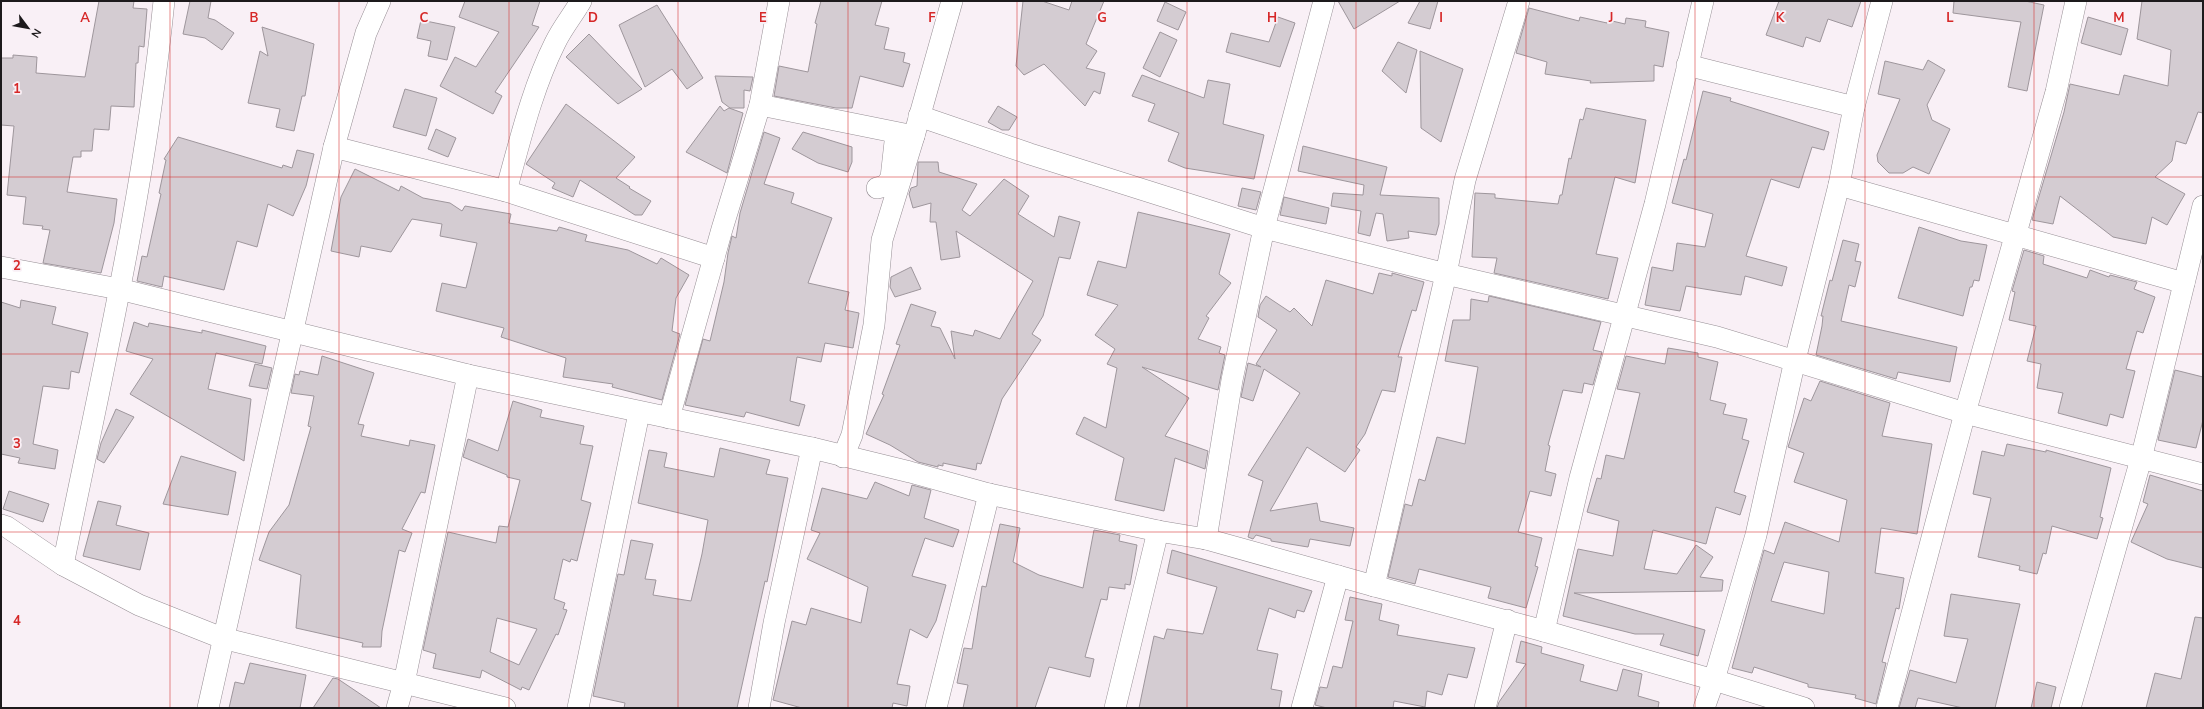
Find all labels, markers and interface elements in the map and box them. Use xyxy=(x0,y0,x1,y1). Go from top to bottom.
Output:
north arrow xyxy=(8,8,48,48)
text: A xyxy=(80,9,90,27)
text: B xyxy=(250,9,259,27)
text: C xyxy=(420,9,429,27)
text: D xyxy=(588,9,598,27)
text: E xyxy=(759,9,767,27)
text: F xyxy=(928,9,936,27)
text: G xyxy=(1097,9,1107,27)
text: H xyxy=(1267,9,1277,27)
text: I xyxy=(1439,9,1443,27)
text: J xyxy=(1608,9,1613,27)
text: K xyxy=(1776,9,1785,27)
text: L xyxy=(1946,9,1954,27)
text: M xyxy=(2113,9,2125,27)
text: N xyxy=(28,26,45,41)
text: 1 xyxy=(13,80,21,98)
text: 2 xyxy=(13,257,21,275)
text: 3 xyxy=(13,435,21,453)
text: 4 xyxy=(13,612,21,630)

